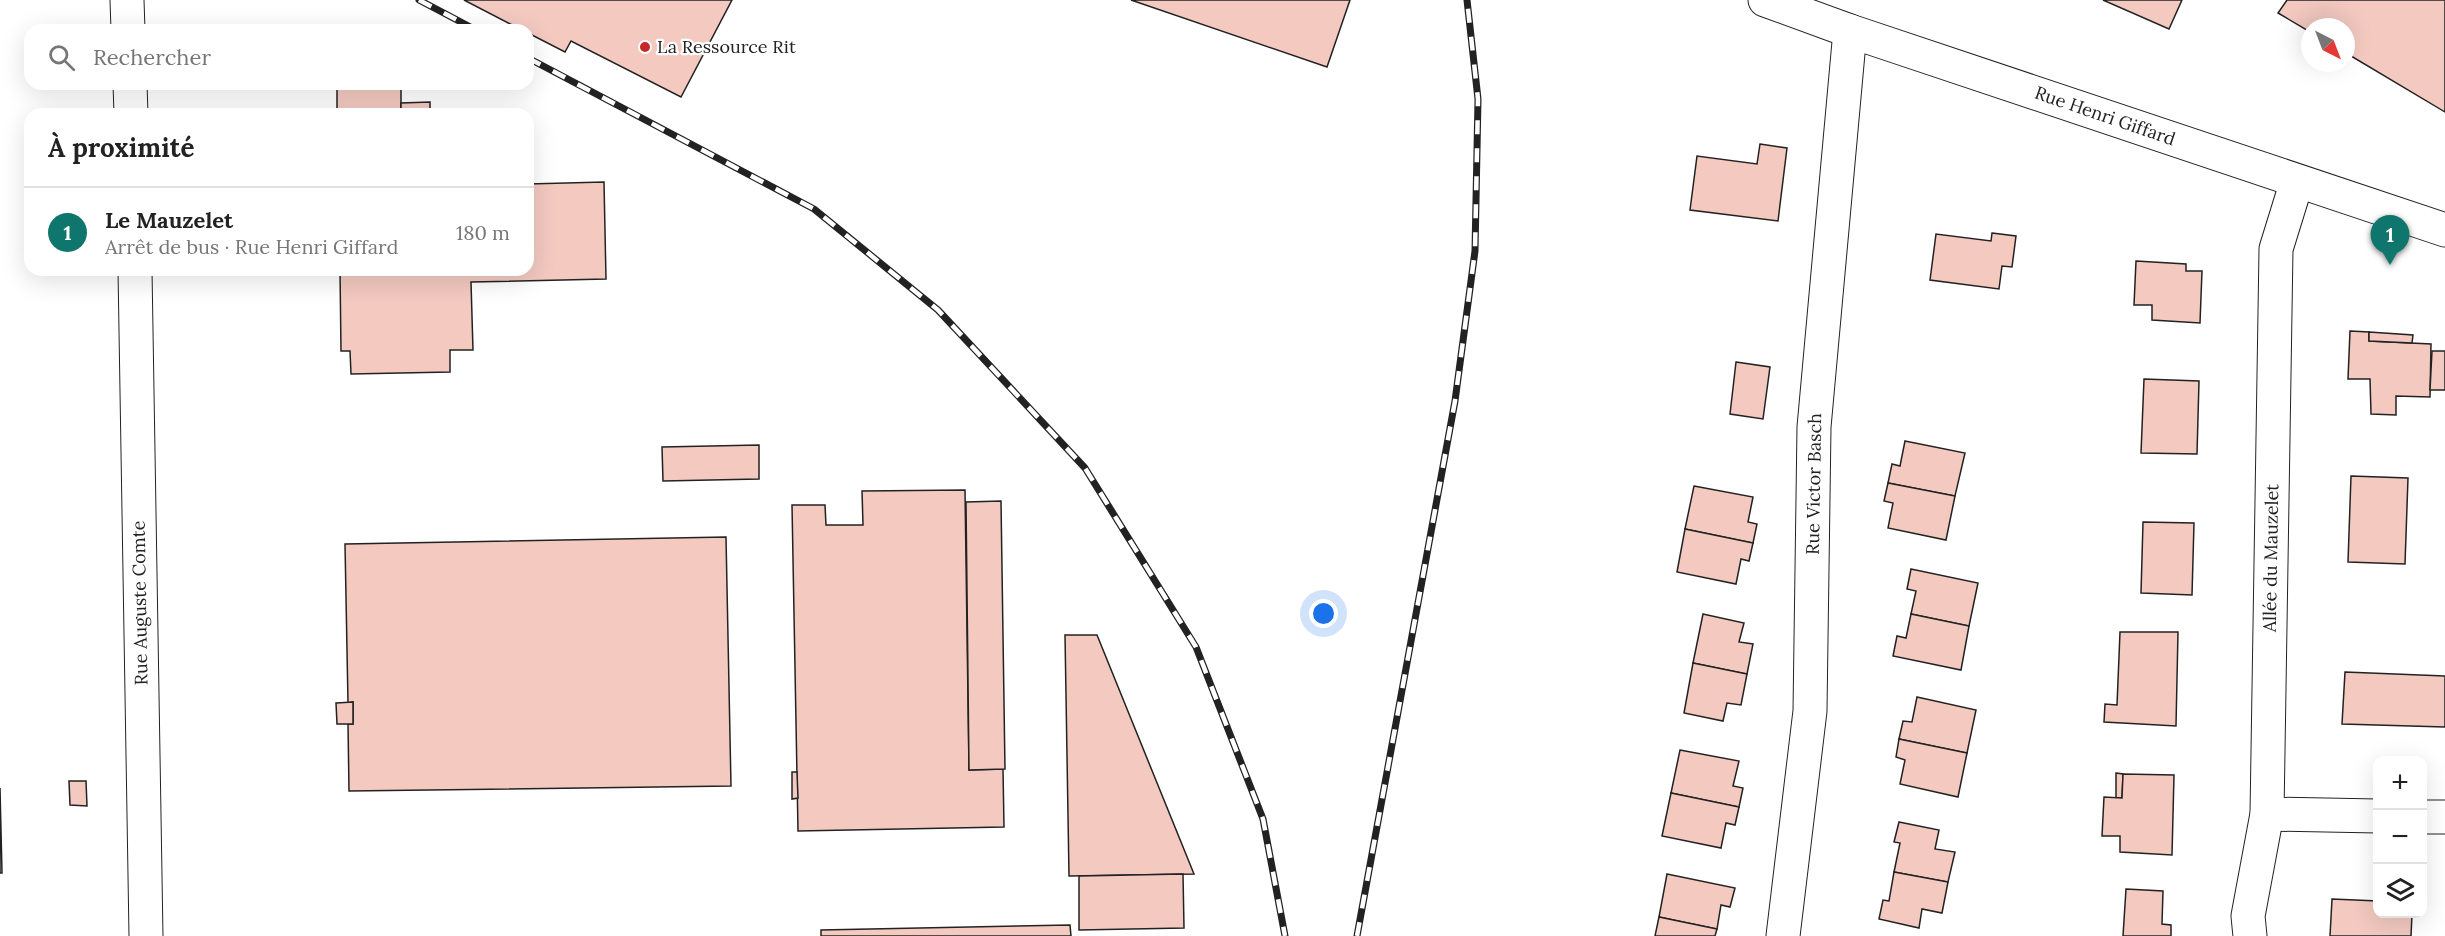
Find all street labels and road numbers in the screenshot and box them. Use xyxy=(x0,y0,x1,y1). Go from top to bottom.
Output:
street label: Rue Henri Giffard xyxy=(2032,81,2179,150)
street label: Rue Victor Basch xyxy=(1801,413,1826,555)
street label: Allée du Mauzelet xyxy=(2258,484,2283,633)
street label: Rue Auguste Comte xyxy=(127,520,152,686)

